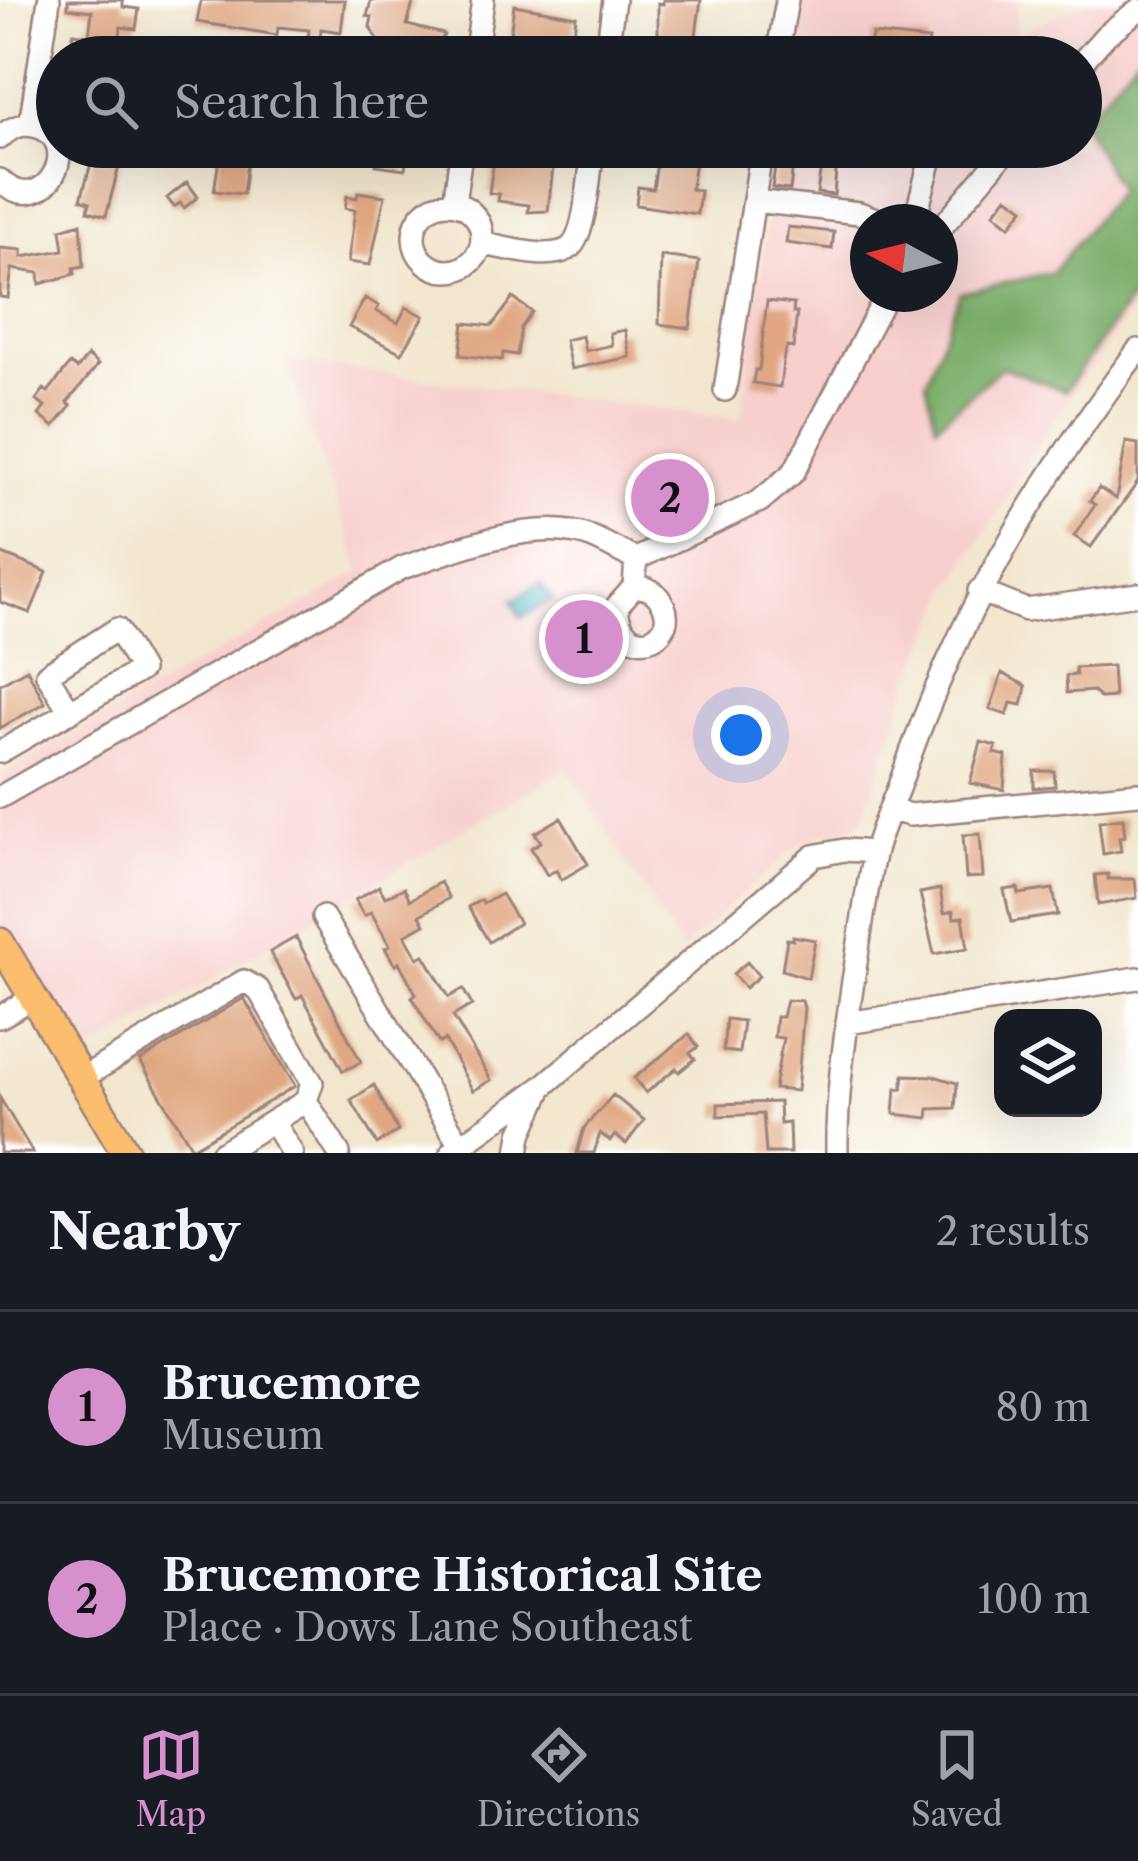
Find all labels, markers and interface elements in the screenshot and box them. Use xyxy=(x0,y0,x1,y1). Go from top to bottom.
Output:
search box xyxy=(36,36,1102,168)
icon: search xyxy=(78,69,144,135)
text: Search here xyxy=(174,74,429,130)
north arrow xyxy=(850,204,958,312)
pin: 2 xyxy=(631,453,709,543)
pin: 1 xyxy=(545,594,623,684)
your location xyxy=(711,705,771,765)
map controls xyxy=(994,1009,1102,1117)
button: layers xyxy=(994,1009,1102,1117)
text: Nearby xyxy=(48,1200,240,1262)
text: 2 results xyxy=(936,1207,1090,1255)
text: Brucemore xyxy=(162,1355,421,1411)
text: 1 xyxy=(78,1383,96,1431)
text: 80 m xyxy=(995,1383,1090,1431)
text: Museum xyxy=(162,1411,324,1459)
text: Brucemore Historical Site xyxy=(162,1547,762,1603)
text: 2 xyxy=(75,1575,99,1623)
text: 100 m xyxy=(977,1575,1090,1623)
text: Place · Dows Lane Southeast xyxy=(162,1603,692,1651)
tab: Map xyxy=(135,1722,206,1835)
tab: Directions xyxy=(477,1722,640,1835)
tab: Saved xyxy=(911,1722,1003,1835)

